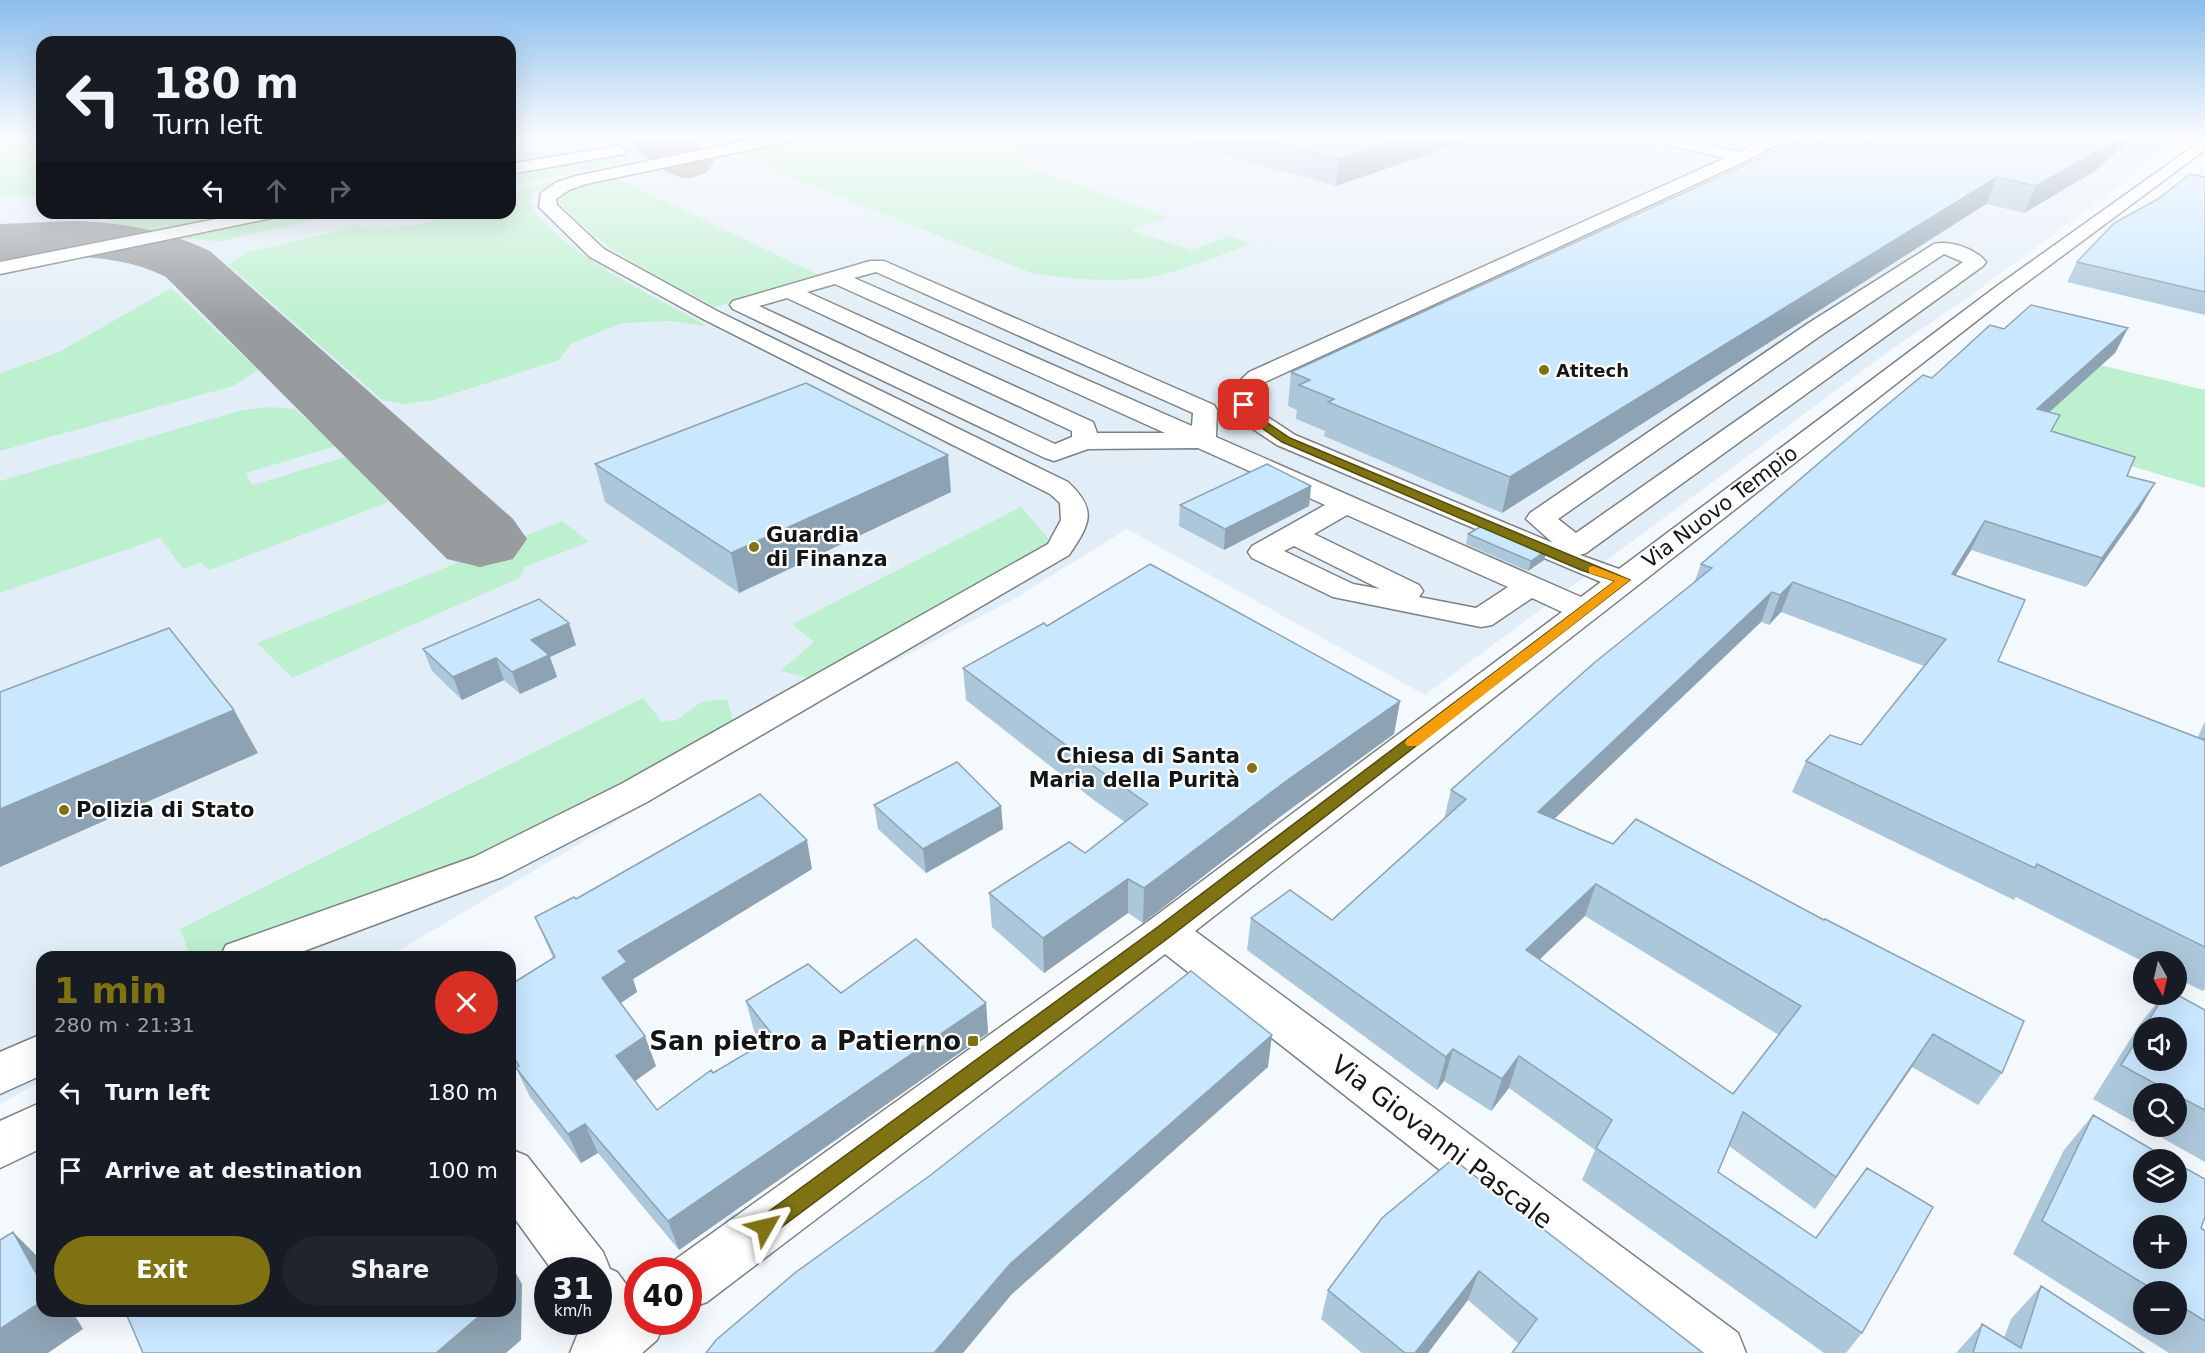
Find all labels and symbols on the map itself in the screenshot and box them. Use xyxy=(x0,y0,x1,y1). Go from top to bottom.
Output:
place label: Atitech xyxy=(1556,360,1629,381)
marker: Atitech xyxy=(1537,363,1551,377)
pin xyxy=(1218,379,1269,430)
street label: Via Nuovo Tempio xyxy=(1638,441,1802,573)
place label: Guardia di Finanza xyxy=(766,523,888,571)
marker: Guardia di Finanza xyxy=(747,540,761,554)
place label: Chiesa di Santa Maria della Purità xyxy=(1029,744,1240,792)
marker: Chiesa di Santa Maria della Purità xyxy=(1245,761,1259,775)
place label: Polizia di Stato xyxy=(76,798,254,822)
marker: Polizia di Stato xyxy=(57,803,71,817)
north arrow xyxy=(2133,951,2187,1005)
place label: San pietro a Patierno xyxy=(649,1026,961,1056)
marker: San pietro a Patierno xyxy=(966,1034,980,1048)
street label: Via Giovanni Pascale xyxy=(1326,1049,1558,1235)
position arrow xyxy=(733,1195,797,1259)
speed limit sign: 40 xyxy=(624,1257,702,1335)

